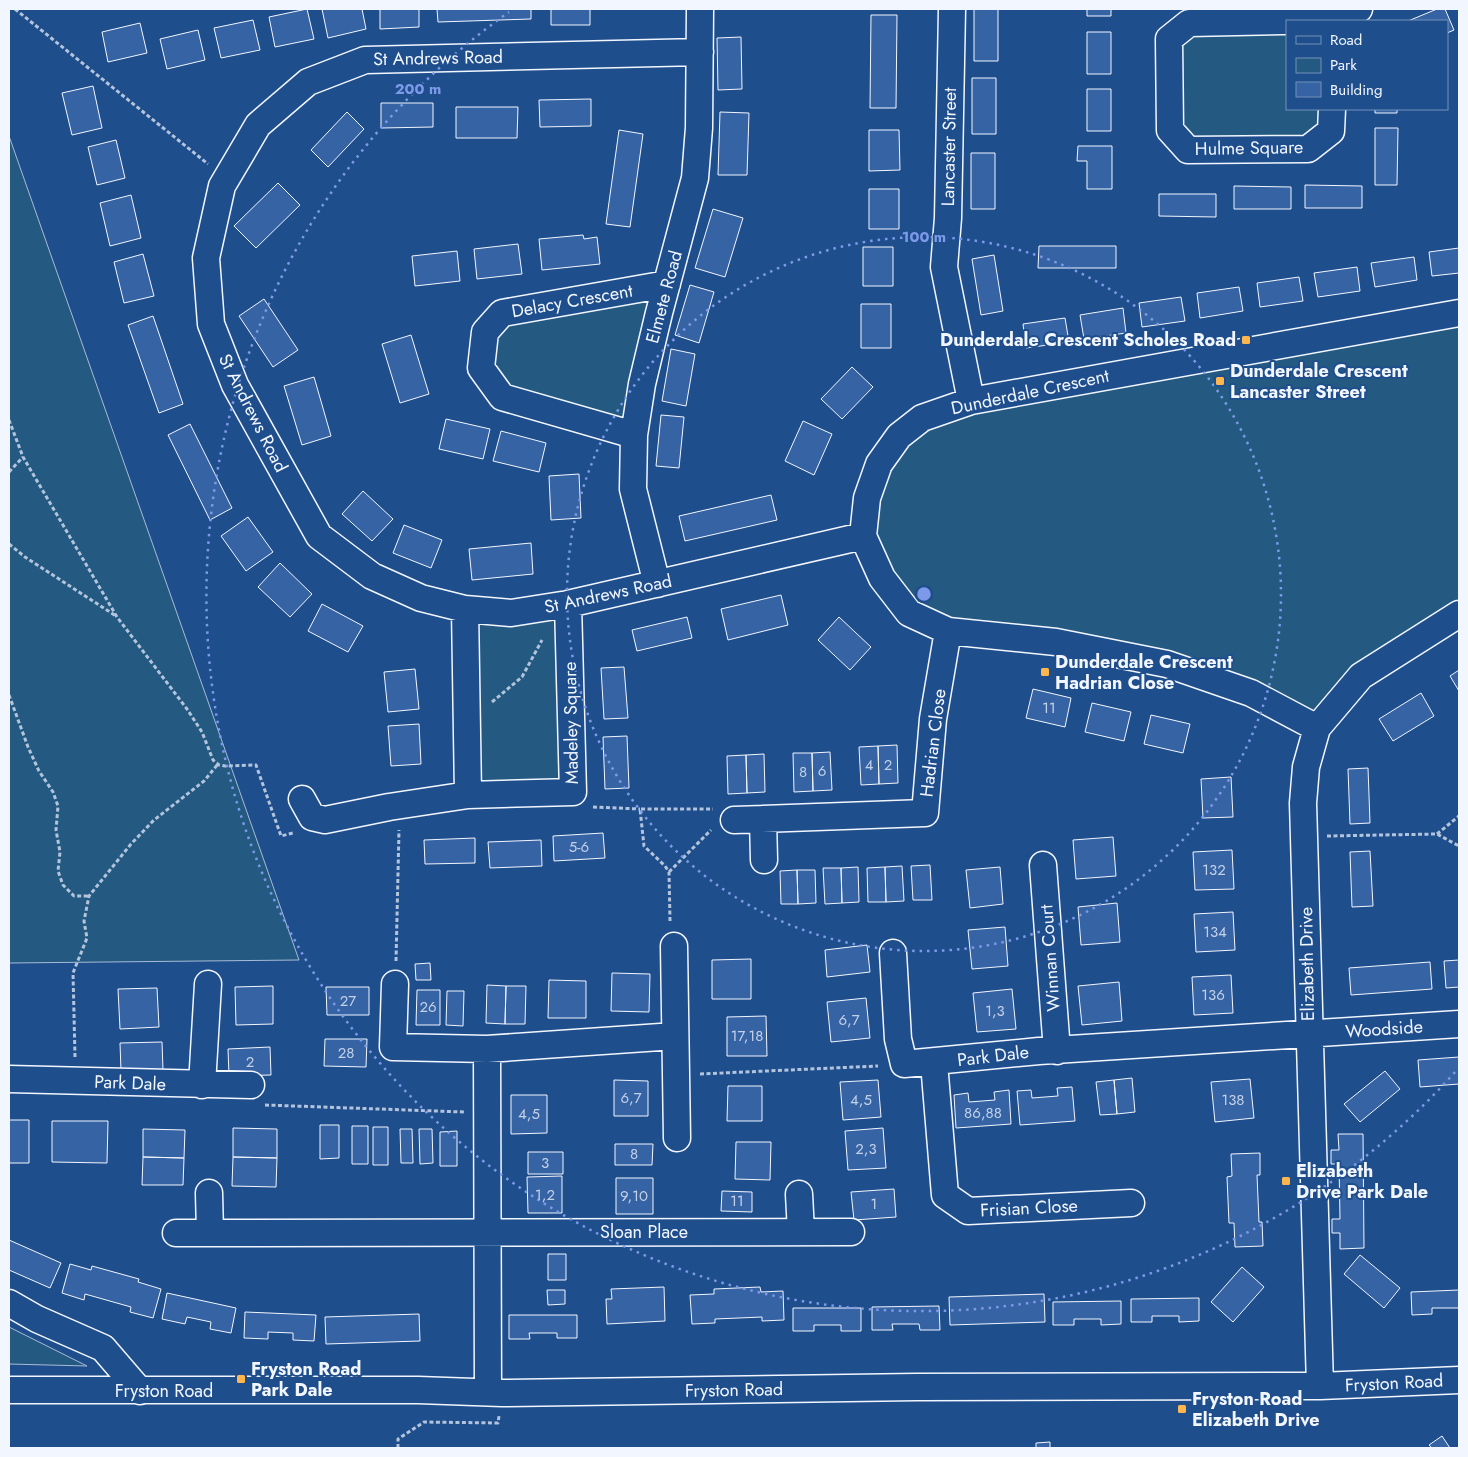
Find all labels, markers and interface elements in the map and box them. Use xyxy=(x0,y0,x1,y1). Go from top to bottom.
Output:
legend xyxy=(1286,20,1448,110)
text: Road xyxy=(1330,29,1362,51)
street label: St Andrews Road xyxy=(373,44,503,72)
text: Park xyxy=(1330,54,1357,76)
text: 200 m xyxy=(395,78,441,100)
text: Building xyxy=(1330,79,1382,101)
street label: Lancaster Street xyxy=(935,87,963,207)
street label: Hulme Square xyxy=(1194,134,1304,162)
text: 100 m xyxy=(902,226,946,248)
street label: Elmete Road xyxy=(639,248,689,346)
street label: Delacy Crescent xyxy=(509,277,635,324)
place label: Dunderdale Crescent Scholes Road xyxy=(940,327,1236,353)
marker: Dunderdale Crescent Scholes Road xyxy=(1240,334,1252,346)
street label: St Andrews Road xyxy=(212,349,294,477)
place label: Dunderdale Crescent Lancaster Street xyxy=(1230,358,1408,405)
street label: Dunderdale Crescent xyxy=(949,362,1112,421)
marker: Dunderdale Crescent Lancaster Street xyxy=(1214,375,1226,387)
street label: St Andrews Road xyxy=(542,568,674,620)
centre of rings xyxy=(915,585,933,603)
place label: Dunderdale Crescent Hadrian Close xyxy=(1055,649,1233,696)
street label: Madeley Square xyxy=(557,661,585,785)
marker: Dunderdale Crescent Hadrian Close xyxy=(1039,666,1051,678)
street label: Hadrian Close xyxy=(913,687,953,799)
house number: 11 xyxy=(1042,697,1056,719)
house number: 4 xyxy=(865,754,874,776)
house number: 2 xyxy=(884,754,892,776)
house number: 6 xyxy=(818,760,826,782)
house number: 8 xyxy=(799,761,807,783)
house number: 5-6 xyxy=(569,836,589,858)
house number: 132 xyxy=(1202,859,1226,881)
street label: Winnan Court xyxy=(1033,903,1067,1012)
street label: Elizabeth Drive xyxy=(1293,907,1321,1021)
house number: 134 xyxy=(1203,921,1227,943)
house number: 136 xyxy=(1201,984,1225,1006)
house number: 27 xyxy=(340,990,356,1012)
house number: 26 xyxy=(419,996,437,1018)
house number: 1,3 xyxy=(985,1000,1005,1022)
house number: 6,7 xyxy=(838,1009,860,1031)
street label: Woodside xyxy=(1344,1013,1424,1045)
house number: 17,18 xyxy=(731,1025,763,1047)
street label: Park Dale xyxy=(956,1039,1030,1073)
house number: 28 xyxy=(338,1042,354,1064)
house number: 2 xyxy=(246,1051,254,1073)
street label: Park Dale xyxy=(94,1069,166,1097)
house number: 6,7 xyxy=(620,1087,642,1109)
house number: 4,5 xyxy=(850,1089,872,1111)
house number: 138 xyxy=(1221,1089,1245,1111)
house number: 86,88 xyxy=(964,1102,1002,1124)
house number: 4,5 xyxy=(518,1103,540,1125)
house number: 2,3 xyxy=(855,1138,877,1160)
house number: 8 xyxy=(630,1143,638,1165)
house number: 3 xyxy=(541,1152,549,1174)
place label: Elizabeth Drive Park Dale xyxy=(1296,1158,1428,1205)
marker: Elizabeth Drive Park Dale xyxy=(1280,1175,1292,1187)
house number: 1,2 xyxy=(535,1184,555,1206)
house number: 9,10 xyxy=(620,1185,648,1207)
house number: 11 xyxy=(730,1190,744,1212)
street label: Frisian Close xyxy=(980,1192,1078,1224)
house number: 1 xyxy=(871,1193,877,1215)
street label: Sloan Place xyxy=(600,1219,688,1245)
place label: Fryston Road Park Dale xyxy=(251,1356,361,1403)
street label: Fryston Road xyxy=(1344,1367,1444,1399)
marker: Fryston Road Park Dale xyxy=(235,1373,247,1385)
street label: Fryston Road xyxy=(685,1376,783,1404)
street label: Fryston Road xyxy=(115,1378,213,1404)
place label: Fryston Road Elizabeth Drive xyxy=(1192,1386,1320,1433)
marker: Fryston Road Elizabeth Drive xyxy=(1176,1403,1188,1415)

